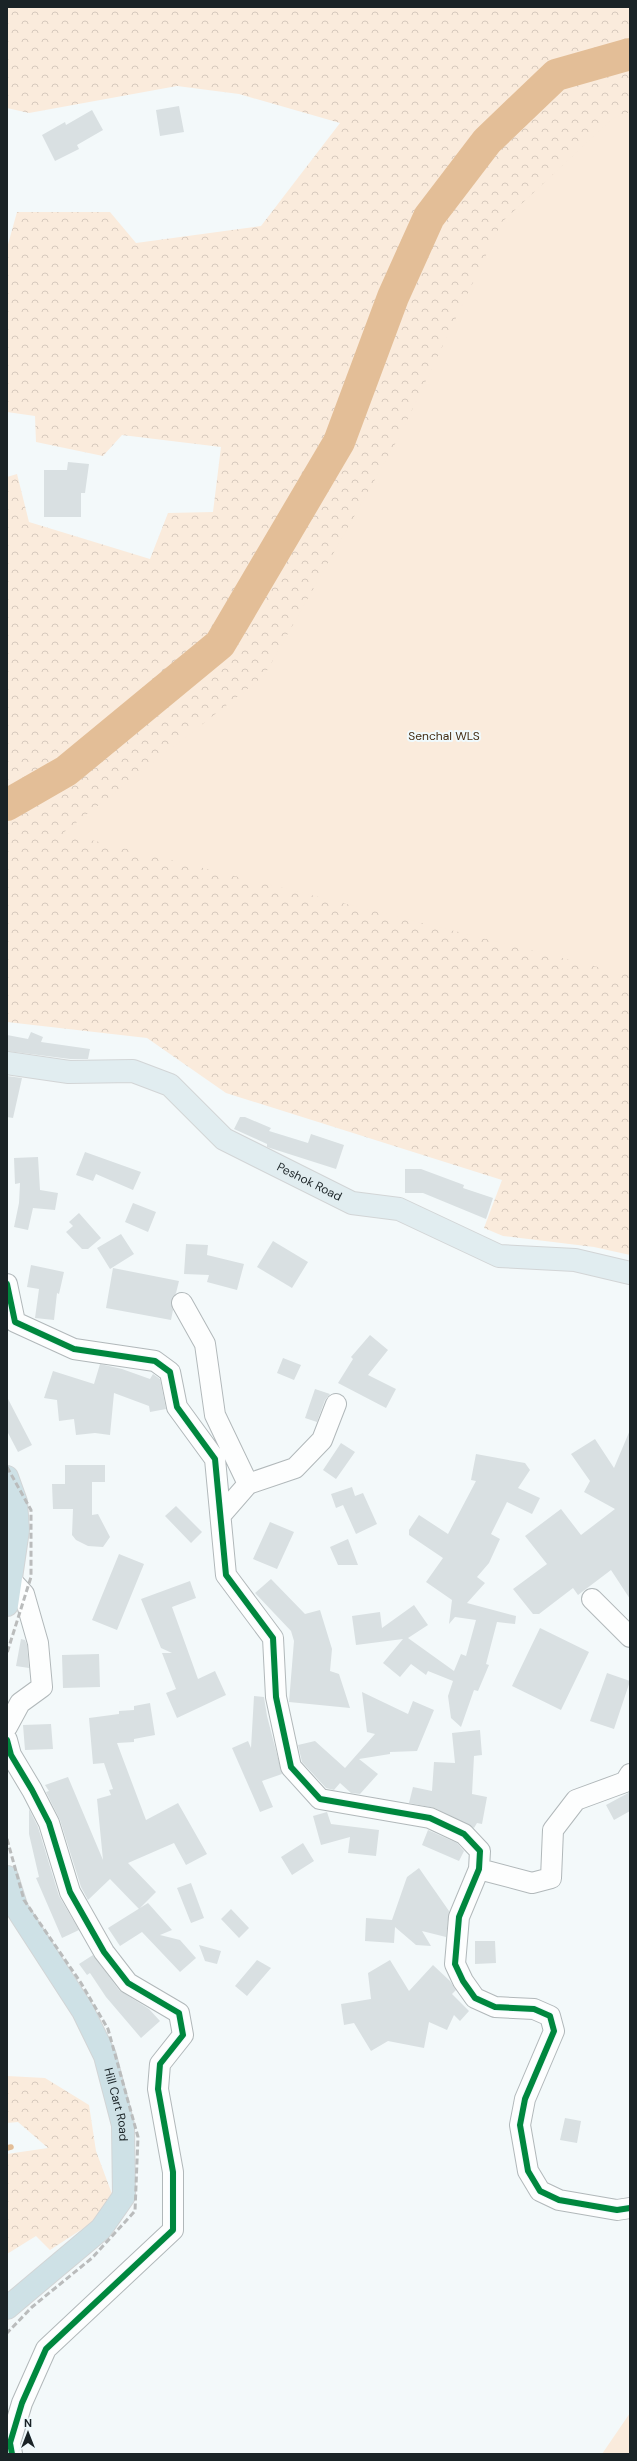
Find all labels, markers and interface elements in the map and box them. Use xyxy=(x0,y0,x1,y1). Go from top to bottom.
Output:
park label: Senchal WLS xyxy=(408,728,480,744)
street label: Peshok Road xyxy=(274,1159,345,1205)
street label: Hill Cart Road xyxy=(100,2066,131,2141)
north arrow xyxy=(8,2413,48,2453)
text: N xyxy=(24,2416,32,2430)

